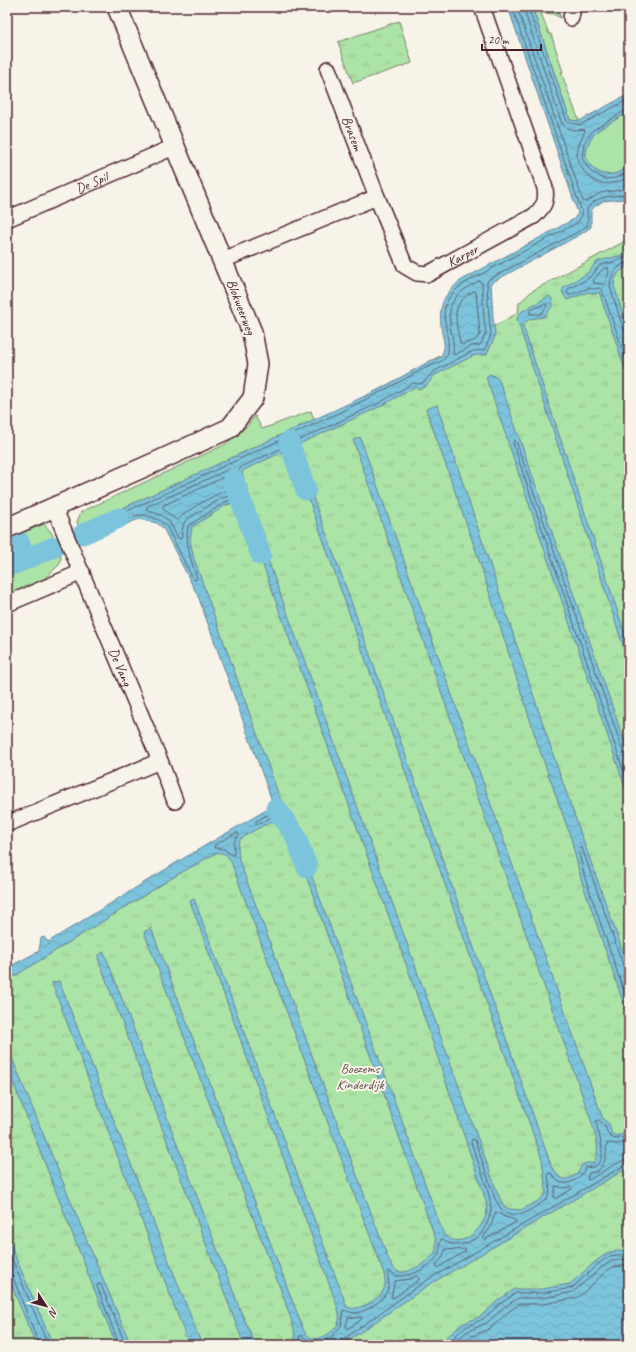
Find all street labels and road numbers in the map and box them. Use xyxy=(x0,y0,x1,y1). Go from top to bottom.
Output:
street label: Brasem xyxy=(338,114,367,154)
street label: De Spil xyxy=(73,167,113,197)
street label: Karper xyxy=(444,239,482,270)
street label: Blokweerweg xyxy=(223,277,260,338)
street label: De Vang xyxy=(105,645,136,689)

